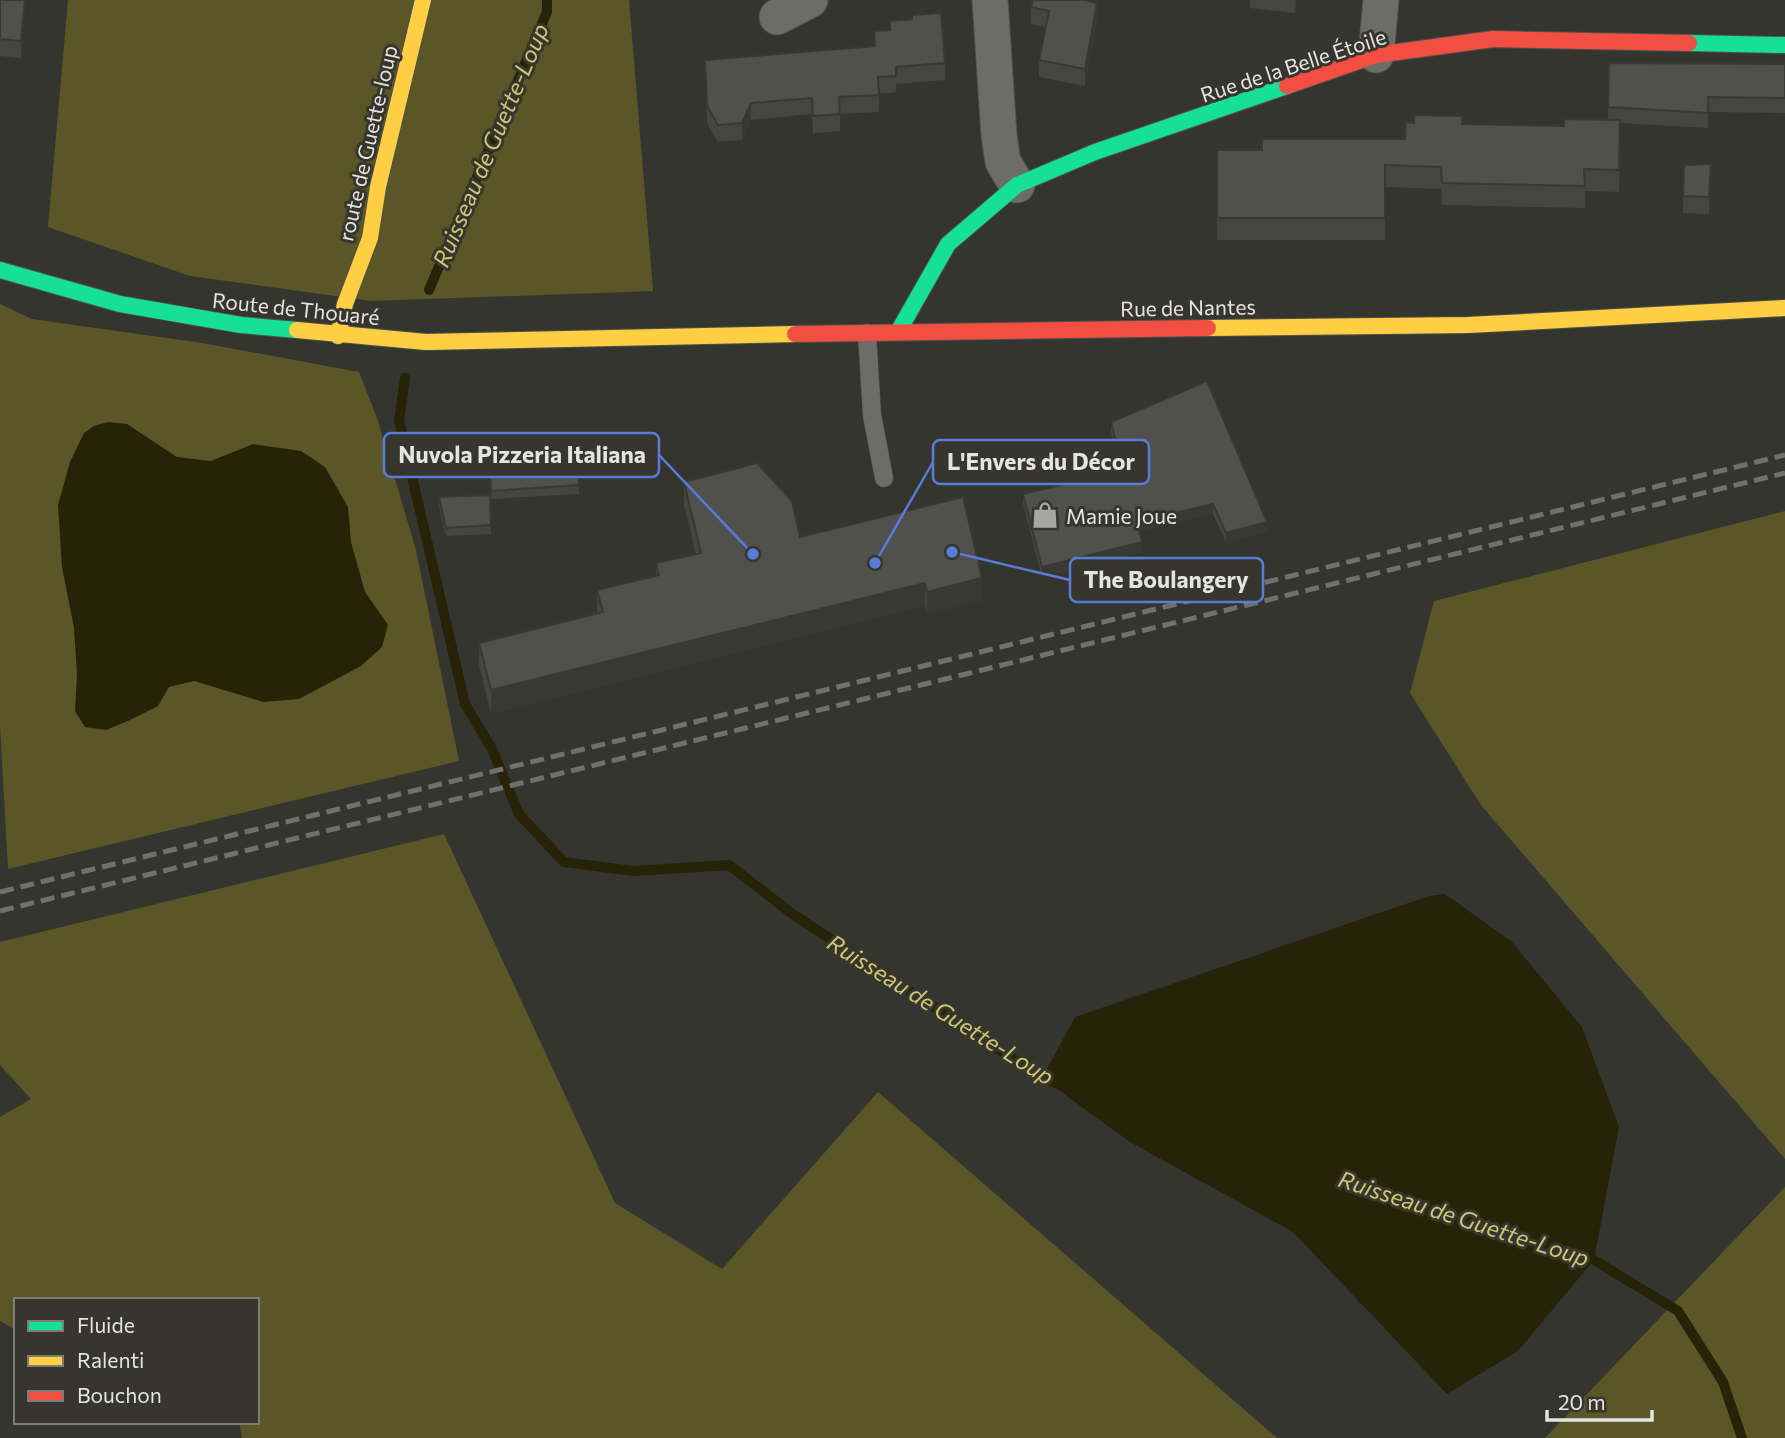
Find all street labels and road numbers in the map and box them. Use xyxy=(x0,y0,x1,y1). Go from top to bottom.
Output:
street label: Rue de la Belle Étoile xyxy=(1197,23,1389,107)
street label: route de Guette-loup xyxy=(332,43,402,243)
street label: Route de Thouaré xyxy=(211,287,381,329)
street label: Rue de Nantes xyxy=(1120,293,1256,321)

